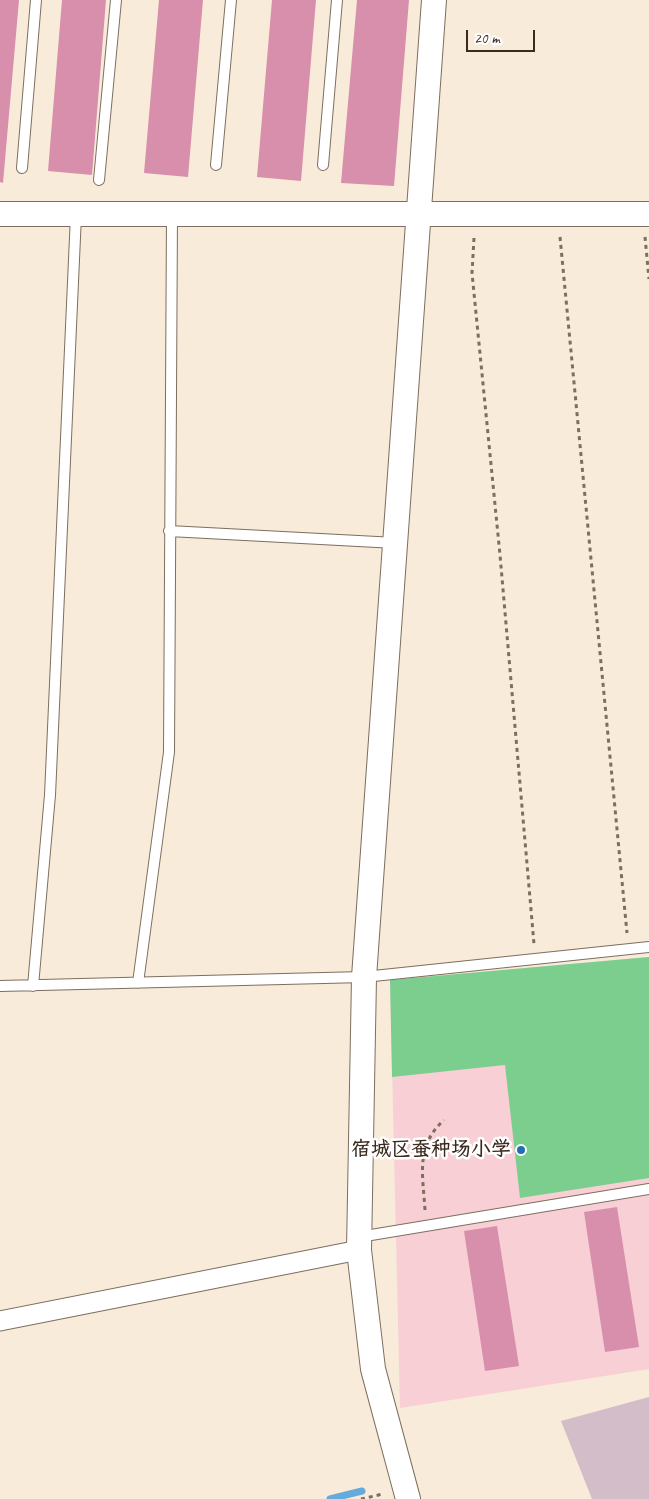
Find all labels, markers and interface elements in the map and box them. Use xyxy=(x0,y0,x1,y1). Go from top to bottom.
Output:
scale bar xyxy=(469,20,538,52)
text: 20 m xyxy=(474,29,500,48)
place label: 宿城区蚕种场小学 xyxy=(351,1138,511,1162)
marker: 宿城区蚕种场小学 xyxy=(515,1144,527,1156)

